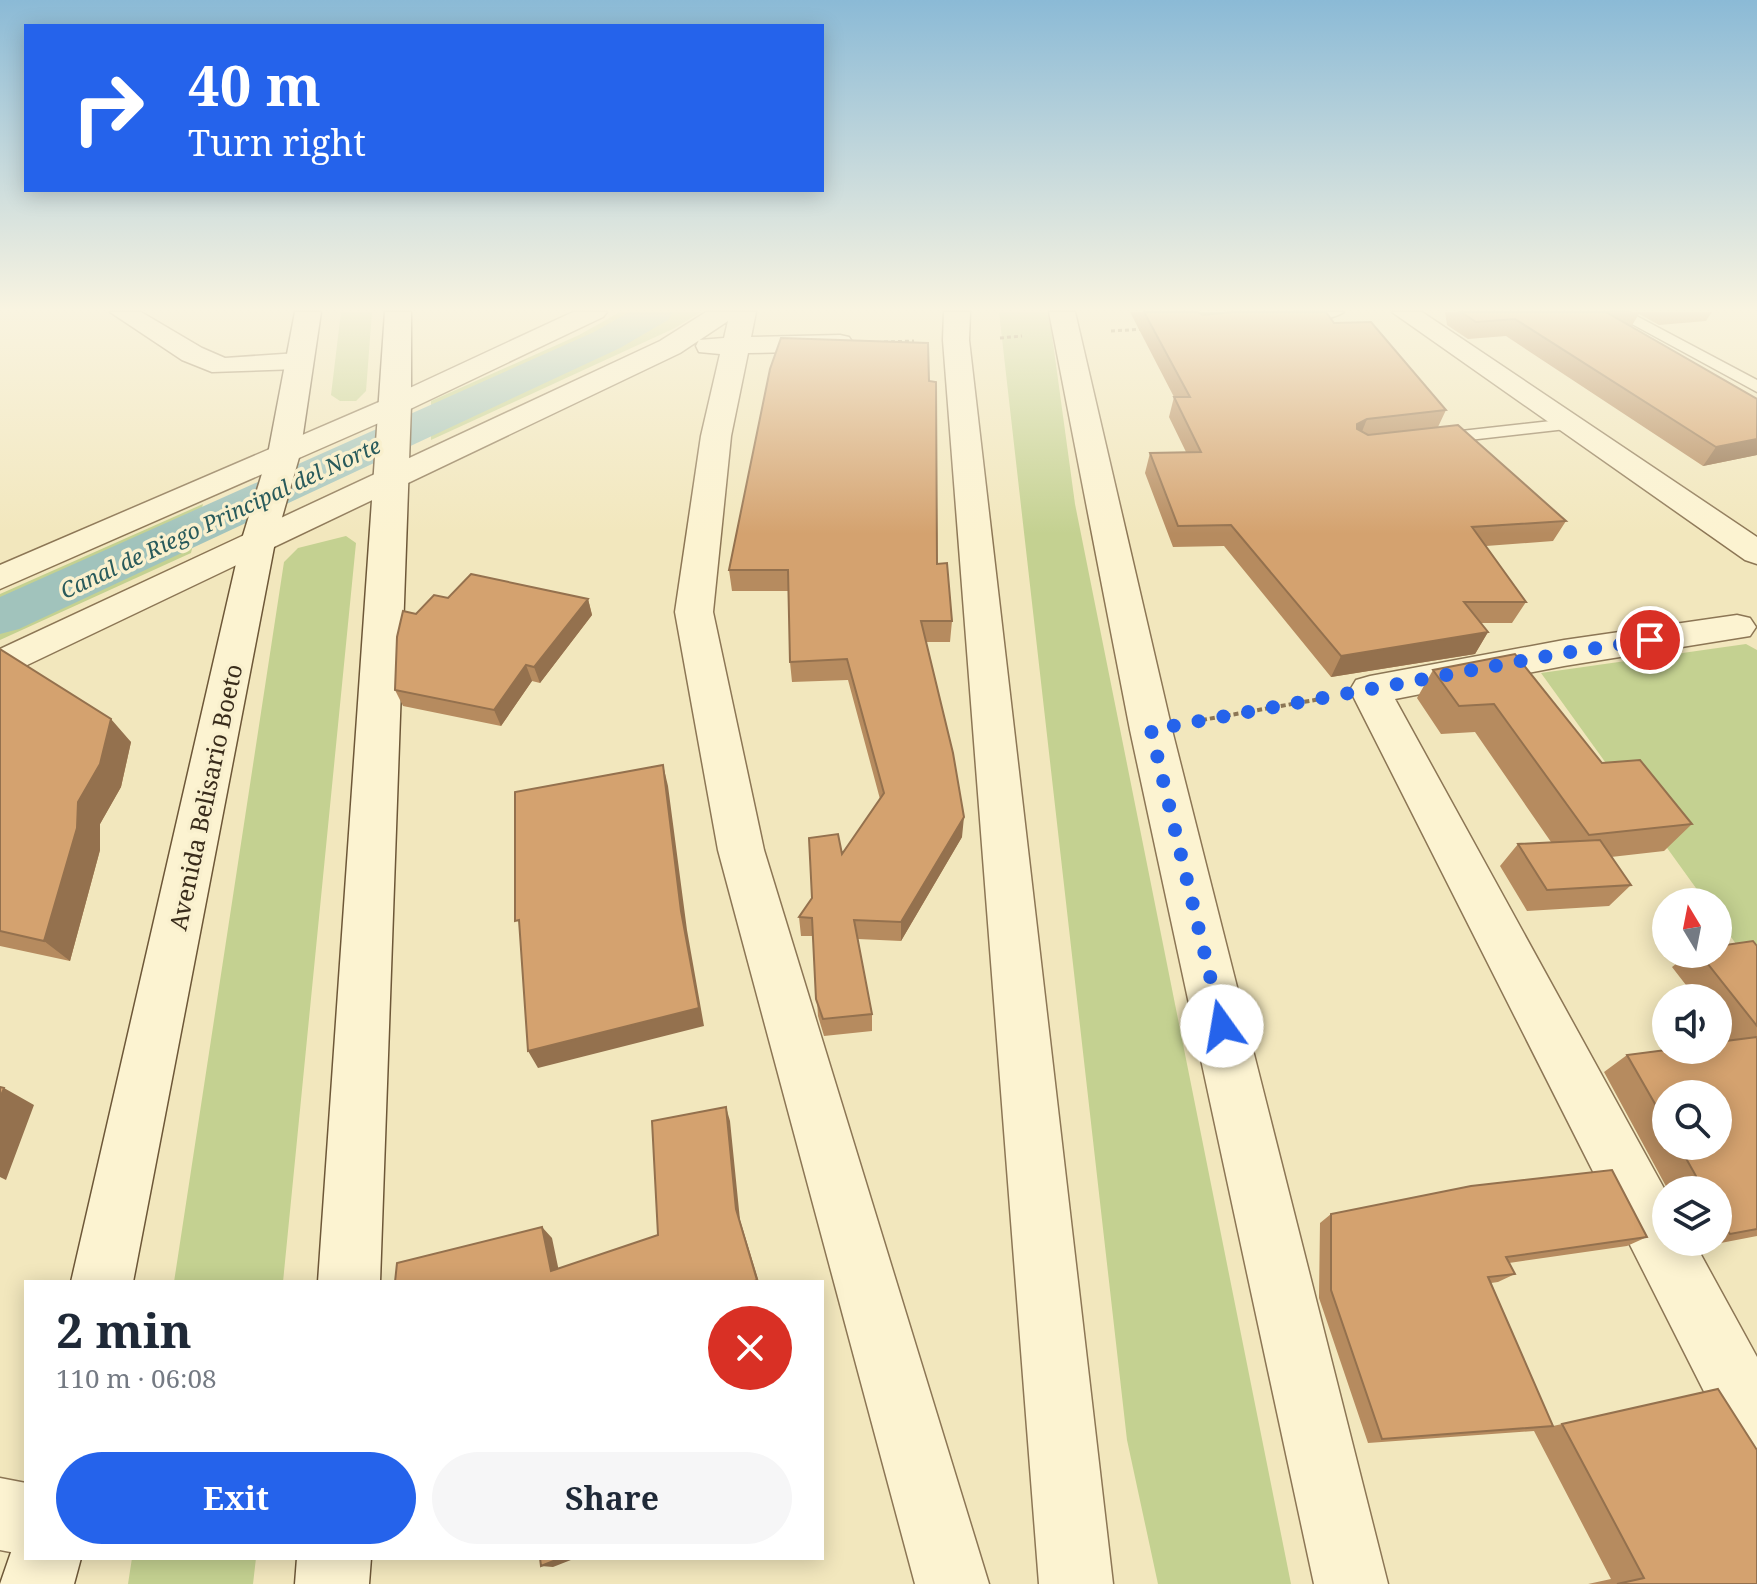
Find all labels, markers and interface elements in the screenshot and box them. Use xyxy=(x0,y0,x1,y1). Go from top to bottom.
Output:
text: 40 m xyxy=(188,46,321,122)
icon: right xyxy=(56,56,160,160)
text: Turn right xyxy=(188,118,366,167)
water label: Canal de Riego Principal del Norte xyxy=(55,429,385,605)
pin xyxy=(1616,606,1684,674)
icon: arrive xyxy=(1628,618,1672,662)
street label: Avenida Belisario Boeto xyxy=(161,661,249,933)
north arrow xyxy=(1652,888,1732,968)
map controls xyxy=(1652,888,1732,1256)
position arrow xyxy=(1180,984,1264,1068)
button: sound xyxy=(1652,984,1732,1064)
button: search xyxy=(1652,1080,1732,1160)
button: layers xyxy=(1652,1176,1732,1256)
text: 2 min xyxy=(56,1297,192,1362)
button: close xyxy=(708,1306,792,1390)
text: 110 m · 06:08 xyxy=(56,1360,217,1396)
button: Exit xyxy=(56,1452,416,1544)
button: Share xyxy=(432,1452,792,1544)

